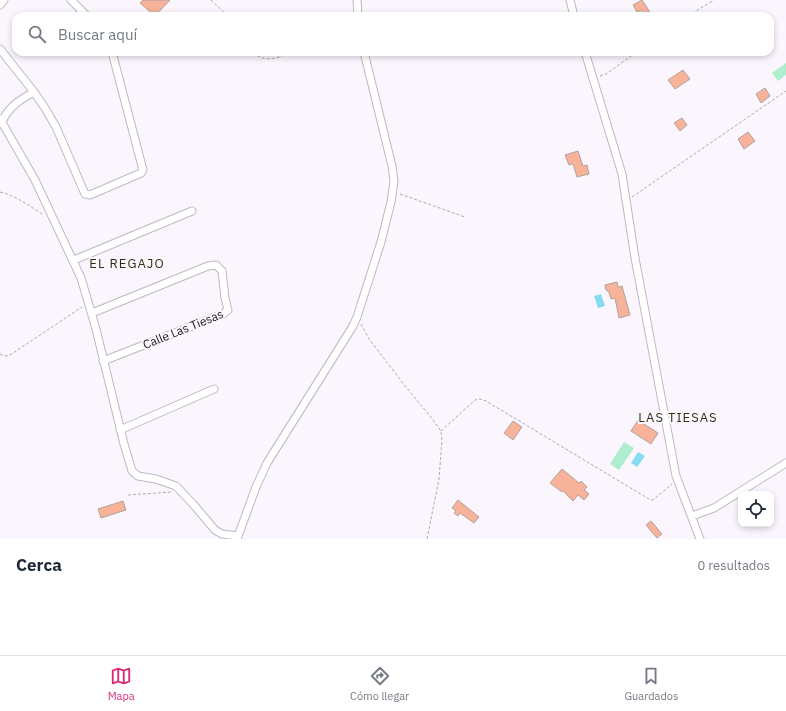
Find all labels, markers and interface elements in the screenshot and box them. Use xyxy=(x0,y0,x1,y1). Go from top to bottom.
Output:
search box xyxy=(12,12,774,56)
icon: search xyxy=(26,23,48,45)
text: Buscar aquí xyxy=(58,25,137,44)
district label: EL REGAJO xyxy=(89,255,165,272)
street label: Calle Las Tiesas xyxy=(141,306,226,352)
district label: LAS TIESAS xyxy=(638,409,718,426)
map controls xyxy=(738,491,774,527)
button: locate xyxy=(738,491,774,527)
text: Cerca xyxy=(16,554,62,576)
text: 0 resultados xyxy=(697,557,770,574)
tab: Mapa xyxy=(108,665,135,703)
tab: Cómo llegar xyxy=(350,665,409,703)
tab: Guardados xyxy=(624,665,678,703)

